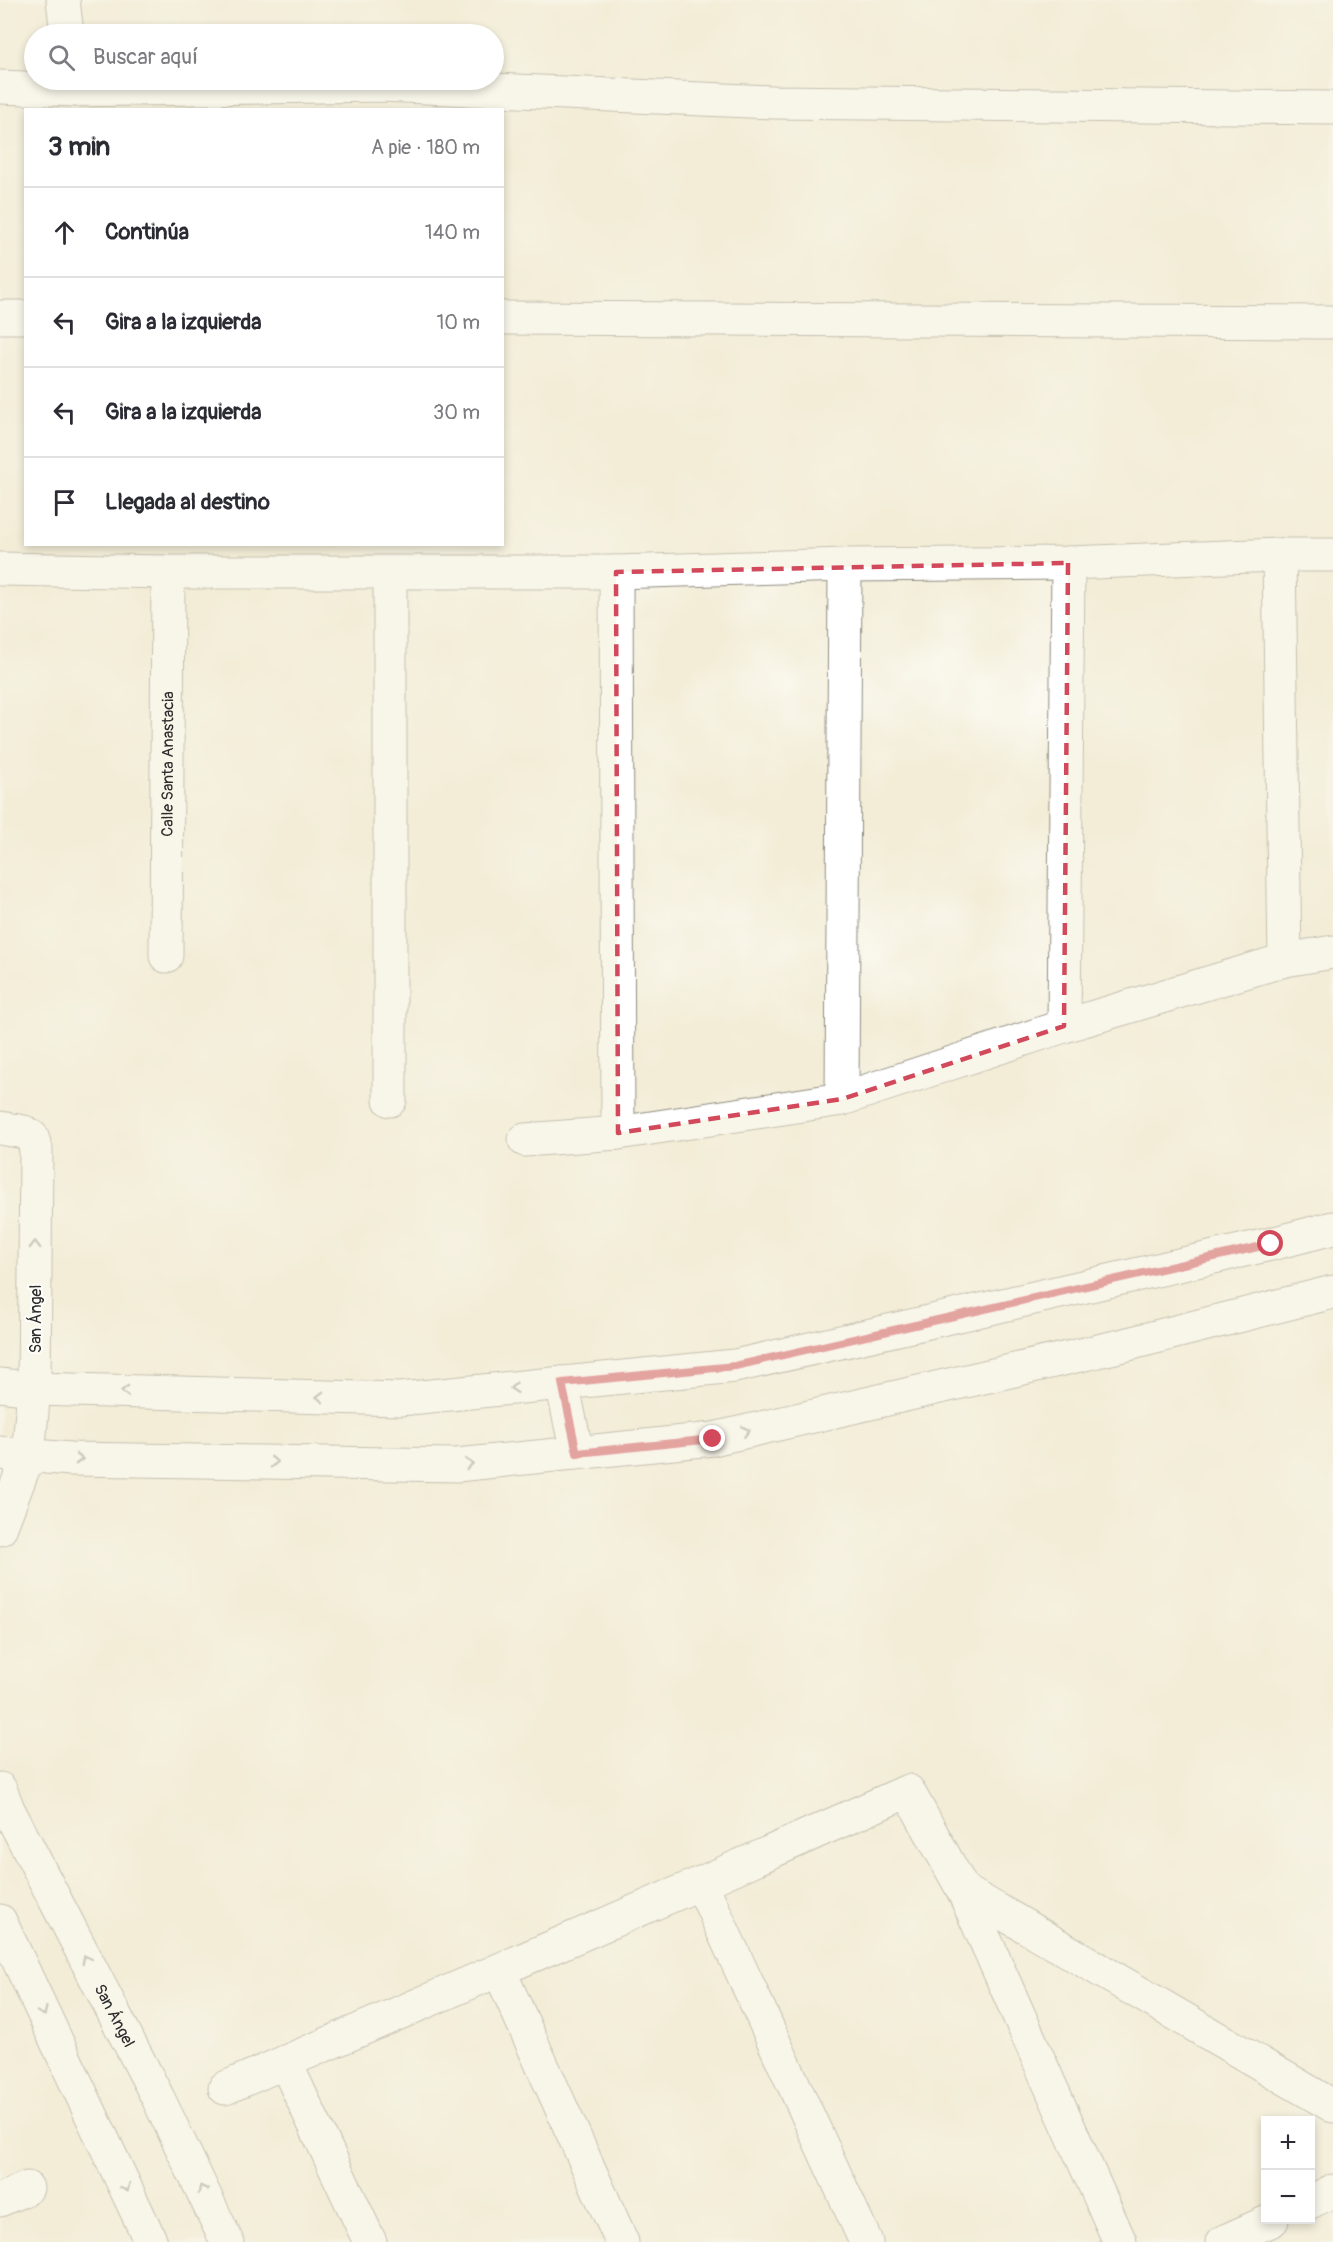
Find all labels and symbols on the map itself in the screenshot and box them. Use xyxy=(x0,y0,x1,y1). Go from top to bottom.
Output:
street label: Calle Santa Anastacia xyxy=(158,691,178,837)
route start xyxy=(1257,1230,1283,1256)
one-way arrow xyxy=(29,1240,41,1249)
street label: San Ángel xyxy=(26,1285,46,1353)
one-way arrow xyxy=(510,1381,519,1394)
one-way arrow xyxy=(121,1385,130,1398)
one-way arrow xyxy=(315,1390,324,1403)
route end xyxy=(699,1425,725,1451)
one-way arrow xyxy=(741,1426,751,1439)
one-way arrow xyxy=(75,1453,84,1465)
one-way arrow xyxy=(270,1456,279,1468)
one-way arrow xyxy=(465,1458,474,1470)
one-way arrow xyxy=(82,1955,93,1965)
street label: San Ángel xyxy=(90,1981,139,2051)
one-way arrow xyxy=(35,2005,47,2016)
one-way arrow xyxy=(119,2182,131,2193)
one-way arrow xyxy=(197,2185,209,2196)

